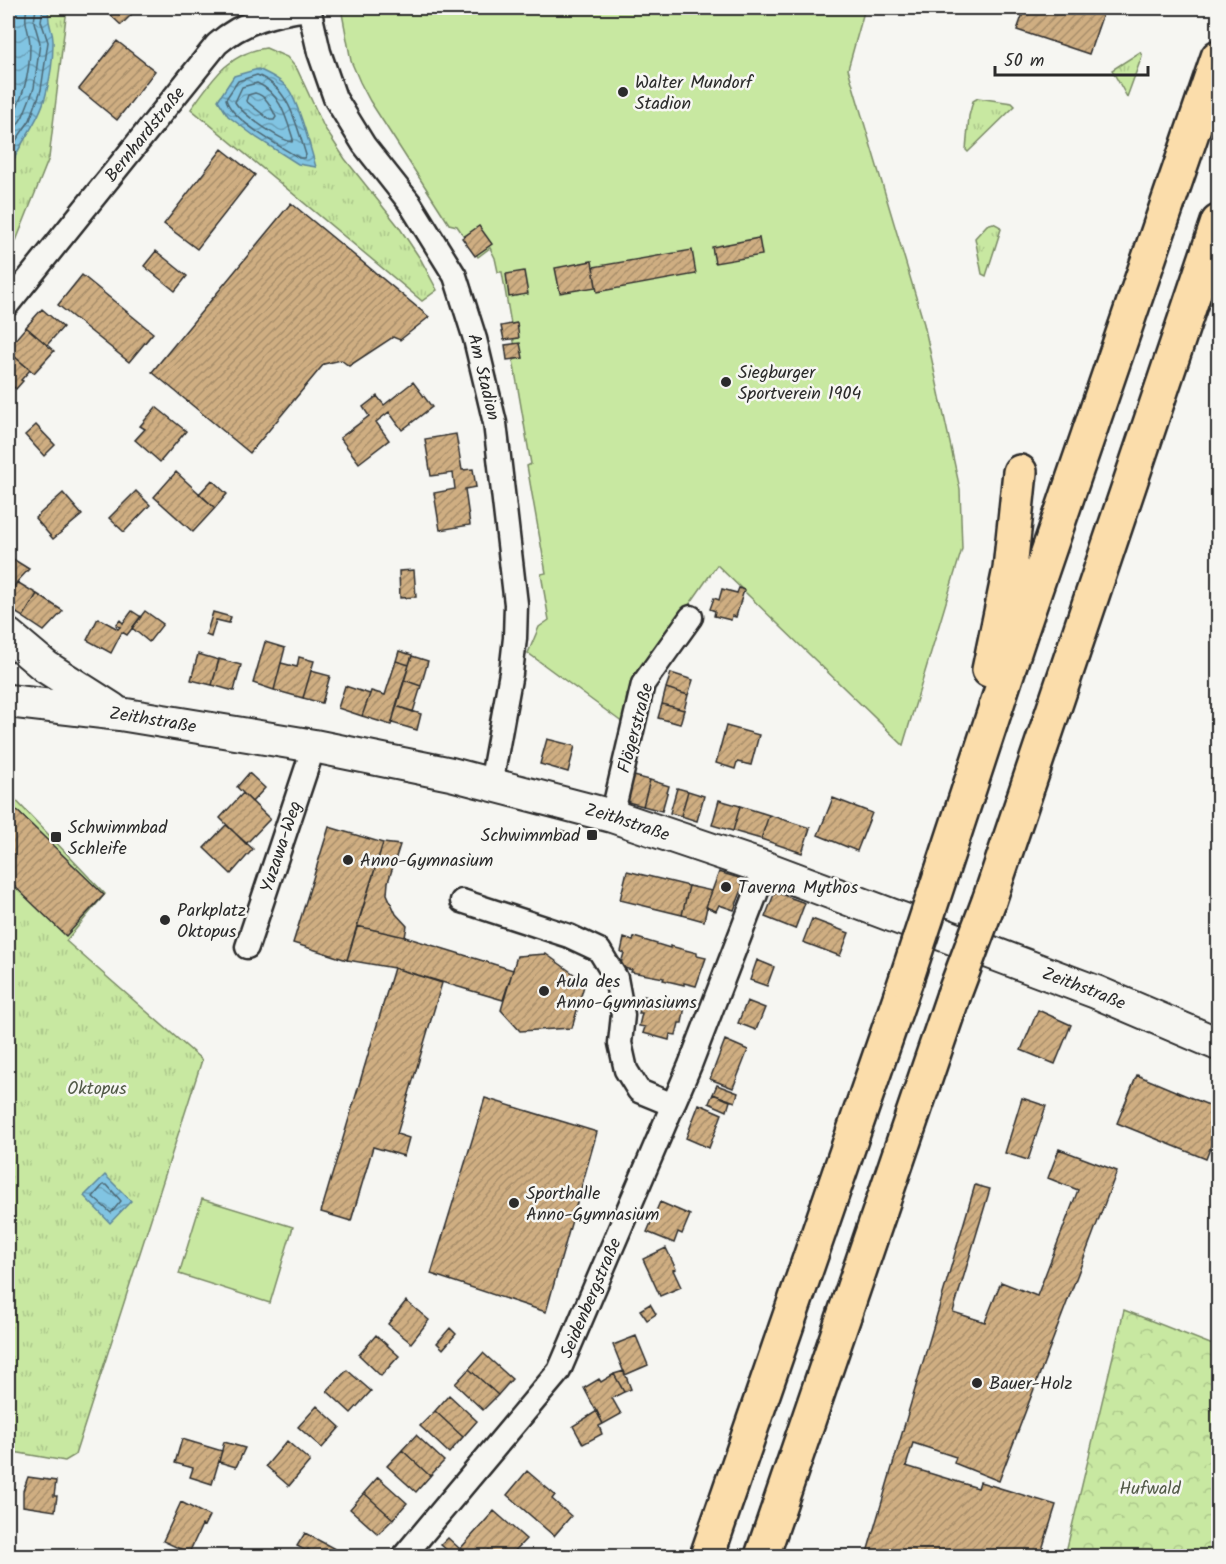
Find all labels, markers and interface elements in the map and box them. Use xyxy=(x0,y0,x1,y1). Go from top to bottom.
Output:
scale bar xyxy=(995,39,1148,77)
text: 50 m xyxy=(1004,47,1044,76)
place label: Walter Mundorf Stadion xyxy=(635,69,755,119)
street label: Bernhardstraße xyxy=(98,81,193,189)
marker: Walter Mundorf Stadion xyxy=(616,85,630,99)
street label: Am Stadion xyxy=(458,331,507,424)
place label: Siegburger Sportverein 1904 xyxy=(738,359,862,409)
marker: Siegburger Sportverein 1904 xyxy=(719,375,733,389)
street label: Flögerstraße xyxy=(611,680,662,777)
street label: Zeithstraße xyxy=(108,700,198,742)
street label: Zeithstraße xyxy=(581,796,673,850)
street label: Yuzawa-Weg xyxy=(253,797,311,897)
place label: Schwimmbad Schleife xyxy=(68,814,168,864)
place label: Schwimmbad xyxy=(481,822,581,851)
marker: Schwimmbad xyxy=(585,828,599,842)
marker: Schwimmbad Schleife xyxy=(49,830,63,844)
place label: Anno-Gymnasium xyxy=(360,847,493,876)
marker: Anno-Gymnasium xyxy=(341,853,355,867)
place label: Taverna Mythos xyxy=(738,874,858,903)
marker: Taverna Mythos xyxy=(719,880,733,894)
place label: Parkplatz Oktopus xyxy=(177,897,246,947)
marker: Parkplatz Oktopus xyxy=(158,913,172,927)
street label: Zeithstraße xyxy=(1037,960,1130,1019)
place label: Aula des Anno-Gymnasiums xyxy=(556,968,697,1018)
marker: Aula des Anno-Gymnasiums xyxy=(537,984,551,998)
park label: Oktopus xyxy=(67,1075,127,1104)
place label: Sporthalle Anno-Gymnasium xyxy=(526,1180,659,1230)
marker: Sporthalle Anno-Gymnasium xyxy=(507,1196,521,1210)
street label: Seidenbergstraße xyxy=(553,1234,630,1363)
place label: Bauer-Holz xyxy=(989,1370,1073,1399)
marker: Bauer-Holz xyxy=(970,1376,984,1390)
park label: Hufwald xyxy=(1119,1475,1182,1504)

